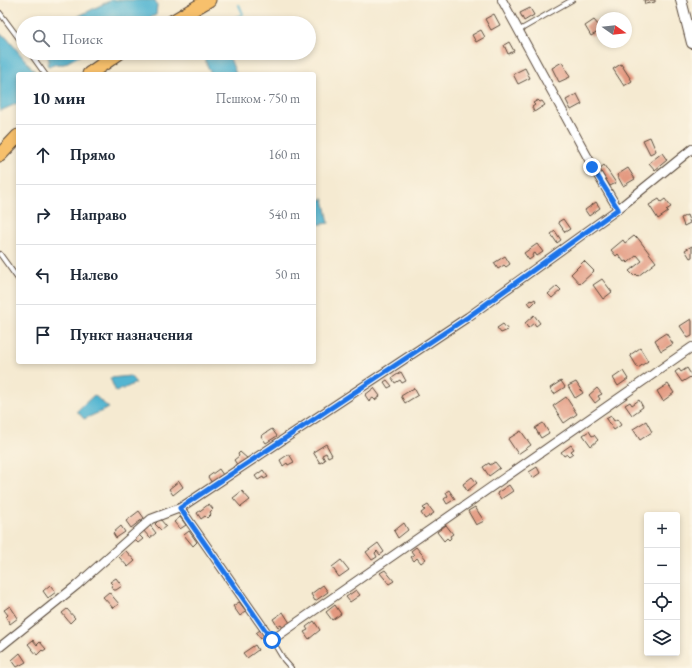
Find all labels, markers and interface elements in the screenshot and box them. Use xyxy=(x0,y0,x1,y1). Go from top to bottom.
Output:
north arrow xyxy=(596,12,632,48)
search box xyxy=(16,16,316,60)
icon: search xyxy=(30,27,52,49)
text: Поиск xyxy=(62,29,103,48)
text: 10 мин xyxy=(32,87,85,109)
text: Пешком · 750 m xyxy=(216,90,300,107)
icon: ahead xyxy=(32,144,54,166)
text: Прямо xyxy=(70,145,115,164)
text: 160 m xyxy=(269,146,300,163)
route end xyxy=(583,158,601,176)
icon: right xyxy=(32,204,54,226)
text: Направо xyxy=(70,205,127,224)
text: 540 m xyxy=(269,206,300,223)
icon: left xyxy=(32,264,54,286)
text: Налево xyxy=(70,265,118,284)
text: 50 m xyxy=(275,266,300,283)
icon: arrive xyxy=(32,324,54,346)
text: Пункт назначения xyxy=(70,325,193,344)
map controls xyxy=(644,512,680,656)
button: + xyxy=(644,512,680,548)
button: − xyxy=(644,548,680,584)
button: locate xyxy=(644,584,680,620)
button: layers xyxy=(644,620,680,656)
route start xyxy=(263,631,281,649)

